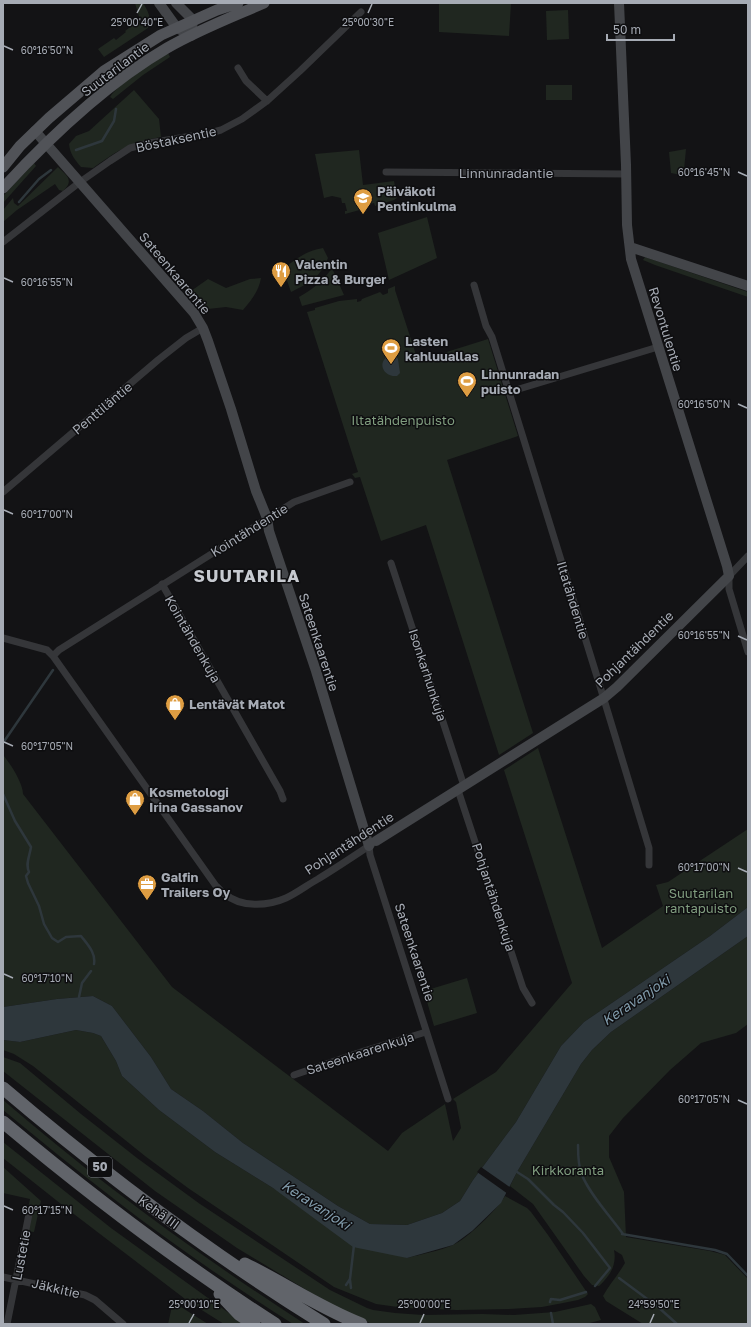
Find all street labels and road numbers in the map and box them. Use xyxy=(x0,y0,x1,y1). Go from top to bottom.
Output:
street label: Suutarilantie xyxy=(78,38,152,100)
street label: Böstaksentie xyxy=(134,123,218,155)
street label: Linnunradantie xyxy=(459,165,553,181)
street label: Sateenkaarentie xyxy=(136,229,214,317)
street label: Revontulentie xyxy=(646,285,686,373)
street label: Penttiläntie xyxy=(69,378,135,438)
street label: Kointähdentie xyxy=(207,500,291,560)
street label: Iltatähdentie xyxy=(554,559,592,641)
street label: Sateenkaarentie xyxy=(296,591,342,693)
street label: Kointähdenkuja xyxy=(162,593,224,685)
street label: Pohjantähdentie xyxy=(591,607,677,691)
street label: Isonkarhunkuja xyxy=(406,627,450,723)
street label: Pohjantähdentie xyxy=(301,808,397,878)
street label: Pohjantähdenkuja xyxy=(469,841,519,953)
street label: Sateenkaarentie xyxy=(392,901,438,1003)
street label: Sateenkaarenkuja xyxy=(304,1028,416,1078)
road number: 50 xyxy=(88,1157,112,1177)
street label: Kehä III xyxy=(135,1192,183,1232)
street label: Lustetie xyxy=(8,1229,34,1281)
street label: Jäkkitie xyxy=(30,1275,82,1301)

